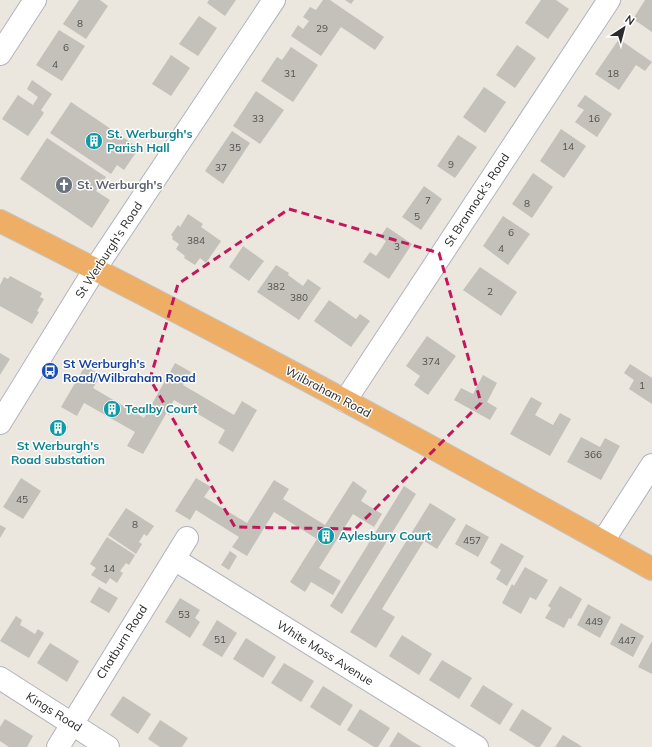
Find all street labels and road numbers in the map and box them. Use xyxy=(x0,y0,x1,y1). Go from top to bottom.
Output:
street label: St Brannock's Road xyxy=(441,150,512,249)
street label: St Werburgh's Road xyxy=(72,199,145,301)
street label: Wilbraham Road xyxy=(283,363,374,420)
street label: Chatburn Road xyxy=(93,602,150,682)
street label: White Moss Avenue xyxy=(274,617,376,688)
street label: Kings Road xyxy=(23,688,85,735)

